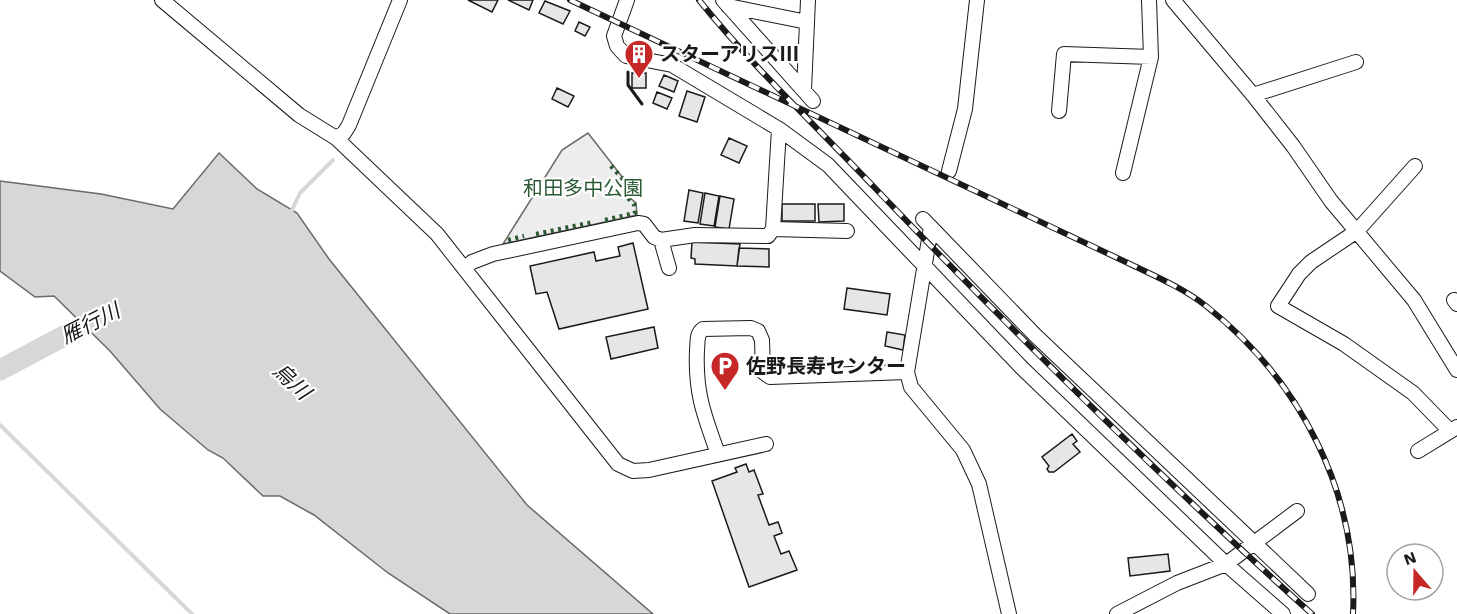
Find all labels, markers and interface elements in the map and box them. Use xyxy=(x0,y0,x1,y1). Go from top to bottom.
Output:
building icon: スターアリスⅢ xyxy=(623,38,655,80)
place label: スターアリスⅢ xyxy=(660,42,799,66)
park label: 和田多中公園 xyxy=(523,176,643,200)
water label: 雁行川 xyxy=(56,297,126,348)
parking icon: 佐野長寿センター xyxy=(709,350,741,392)
place label: 佐野長寿センター xyxy=(746,354,906,378)
water label: 烏川 xyxy=(268,358,317,406)
north arrow xyxy=(1385,542,1445,602)
text: N xyxy=(1401,547,1419,569)

